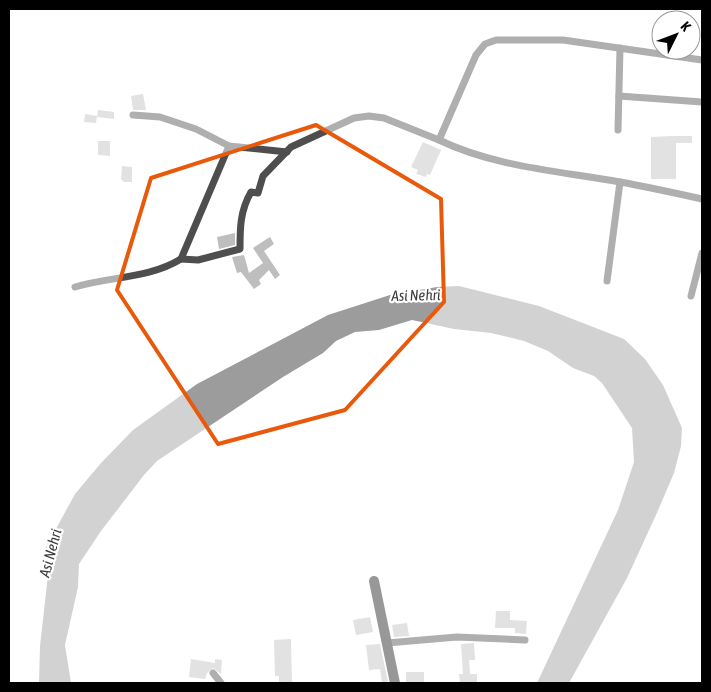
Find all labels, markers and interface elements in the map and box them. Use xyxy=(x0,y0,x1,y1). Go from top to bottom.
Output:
north arrow xyxy=(651,10,701,60)
text: K xyxy=(677,18,694,34)
water label: Asi Nehri xyxy=(390,286,441,304)
water label: Asi Nehri xyxy=(35,527,65,580)

